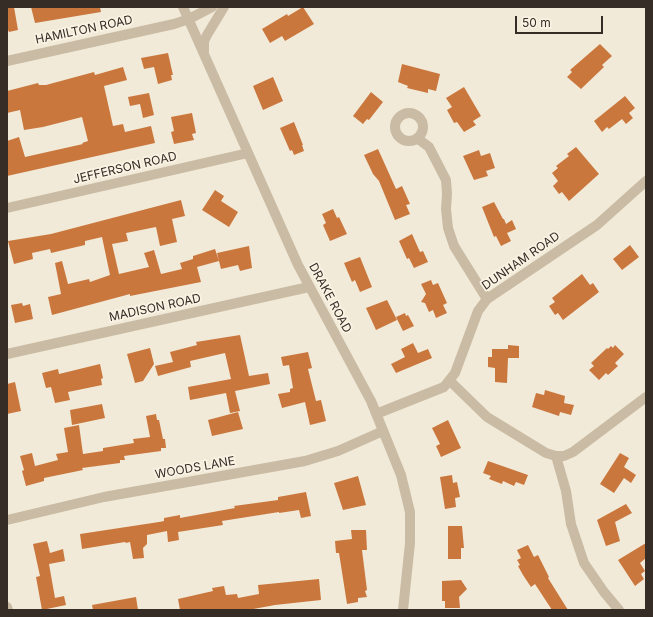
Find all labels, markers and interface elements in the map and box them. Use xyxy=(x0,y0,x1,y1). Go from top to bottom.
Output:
scale bar xyxy=(517,8,605,34)
street label: HAMILTON ROAD xyxy=(34,13,134,47)
text: 50 m xyxy=(522,15,551,30)
street label: JEFFERSON ROAD xyxy=(72,149,178,187)
street label: DUNHAM ROAD xyxy=(479,229,563,293)
street label: DRAKE ROAD xyxy=(306,261,354,335)
street label: MADISON ROAD xyxy=(108,291,202,325)
street label: WOODS LANE xyxy=(154,454,236,482)

